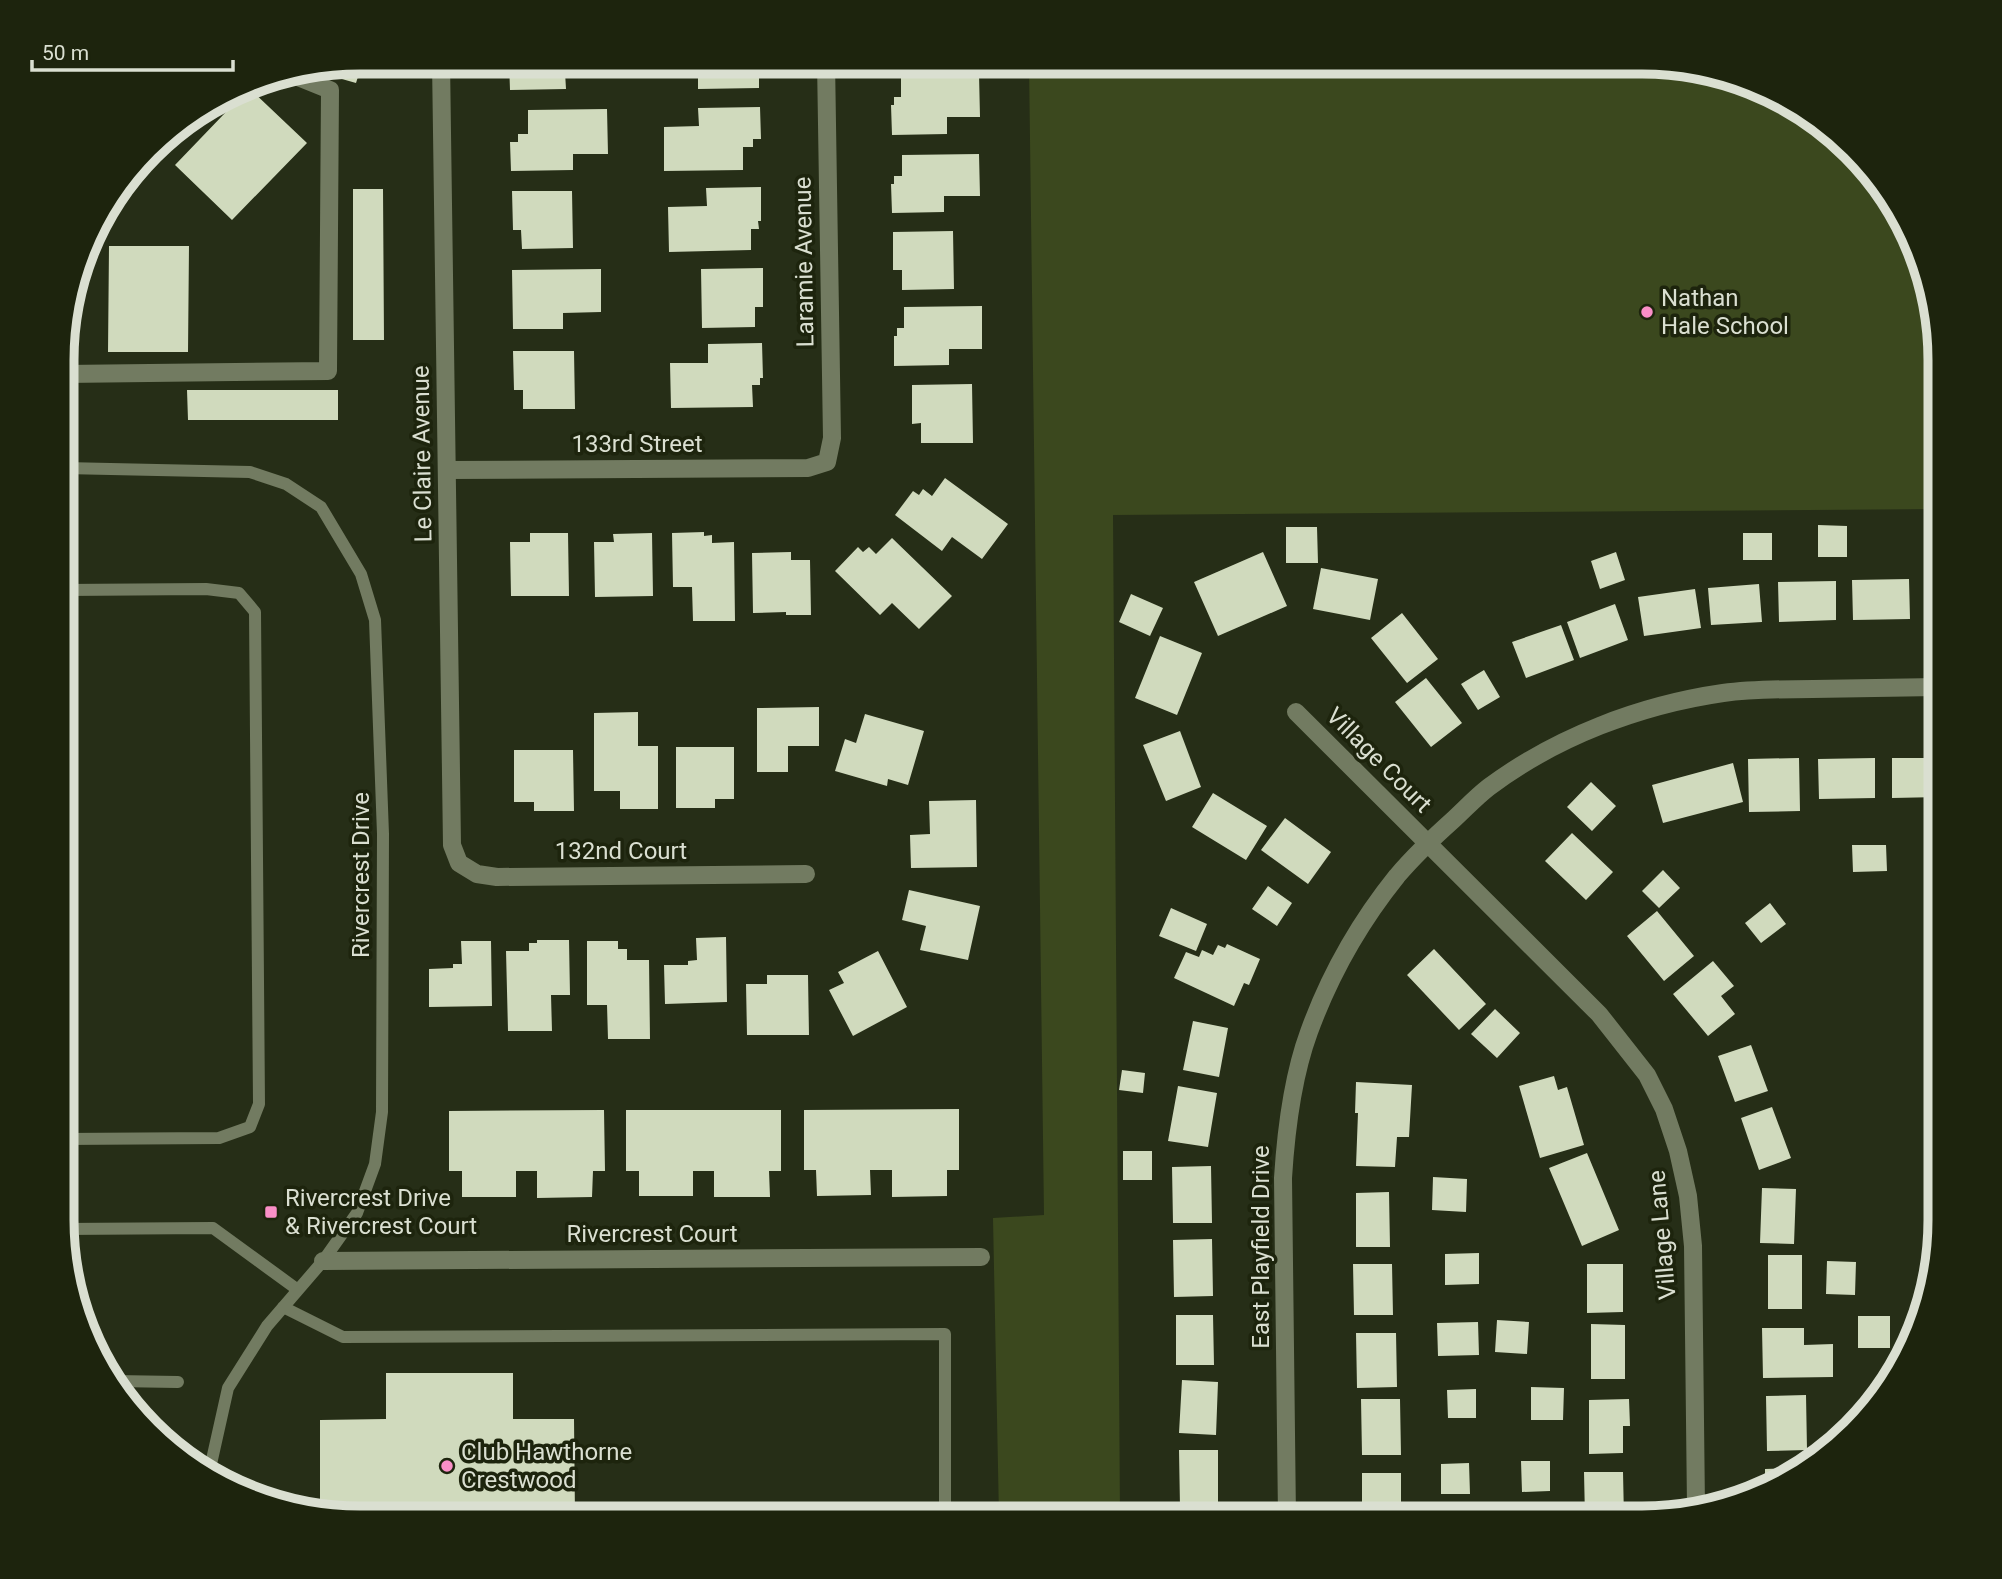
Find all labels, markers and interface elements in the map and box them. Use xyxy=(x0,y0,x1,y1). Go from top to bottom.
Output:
scale bar xyxy=(32,28,233,72)
text: 50 m xyxy=(42,41,89,65)
street label: Laramie Avenue xyxy=(789,176,819,348)
place label: Nathan Hale School xyxy=(1661,284,1789,340)
marker: Nathan Hale School xyxy=(1639,304,1655,320)
street label: Le Claire Avenue xyxy=(406,365,438,543)
street label: 133rd Street xyxy=(571,430,703,458)
street label: Village Court xyxy=(1321,702,1437,818)
street label: Rivercrest Drive xyxy=(347,792,375,958)
street label: 132nd Court xyxy=(555,837,687,865)
street label: East Playfield Drive xyxy=(1247,1145,1275,1349)
street label: Village Lane xyxy=(1642,1169,1682,1301)
place label: Rivercrest Drive & Rivercrest Court xyxy=(285,1184,477,1240)
marker: Rivercrest Drive & Rivercrest Court xyxy=(263,1204,279,1220)
street label: Rivercrest Court xyxy=(566,1220,738,1248)
place label: Club Hawthorne Crestwood xyxy=(461,1438,632,1494)
marker: Club Hawthorne Crestwood xyxy=(439,1458,455,1474)

